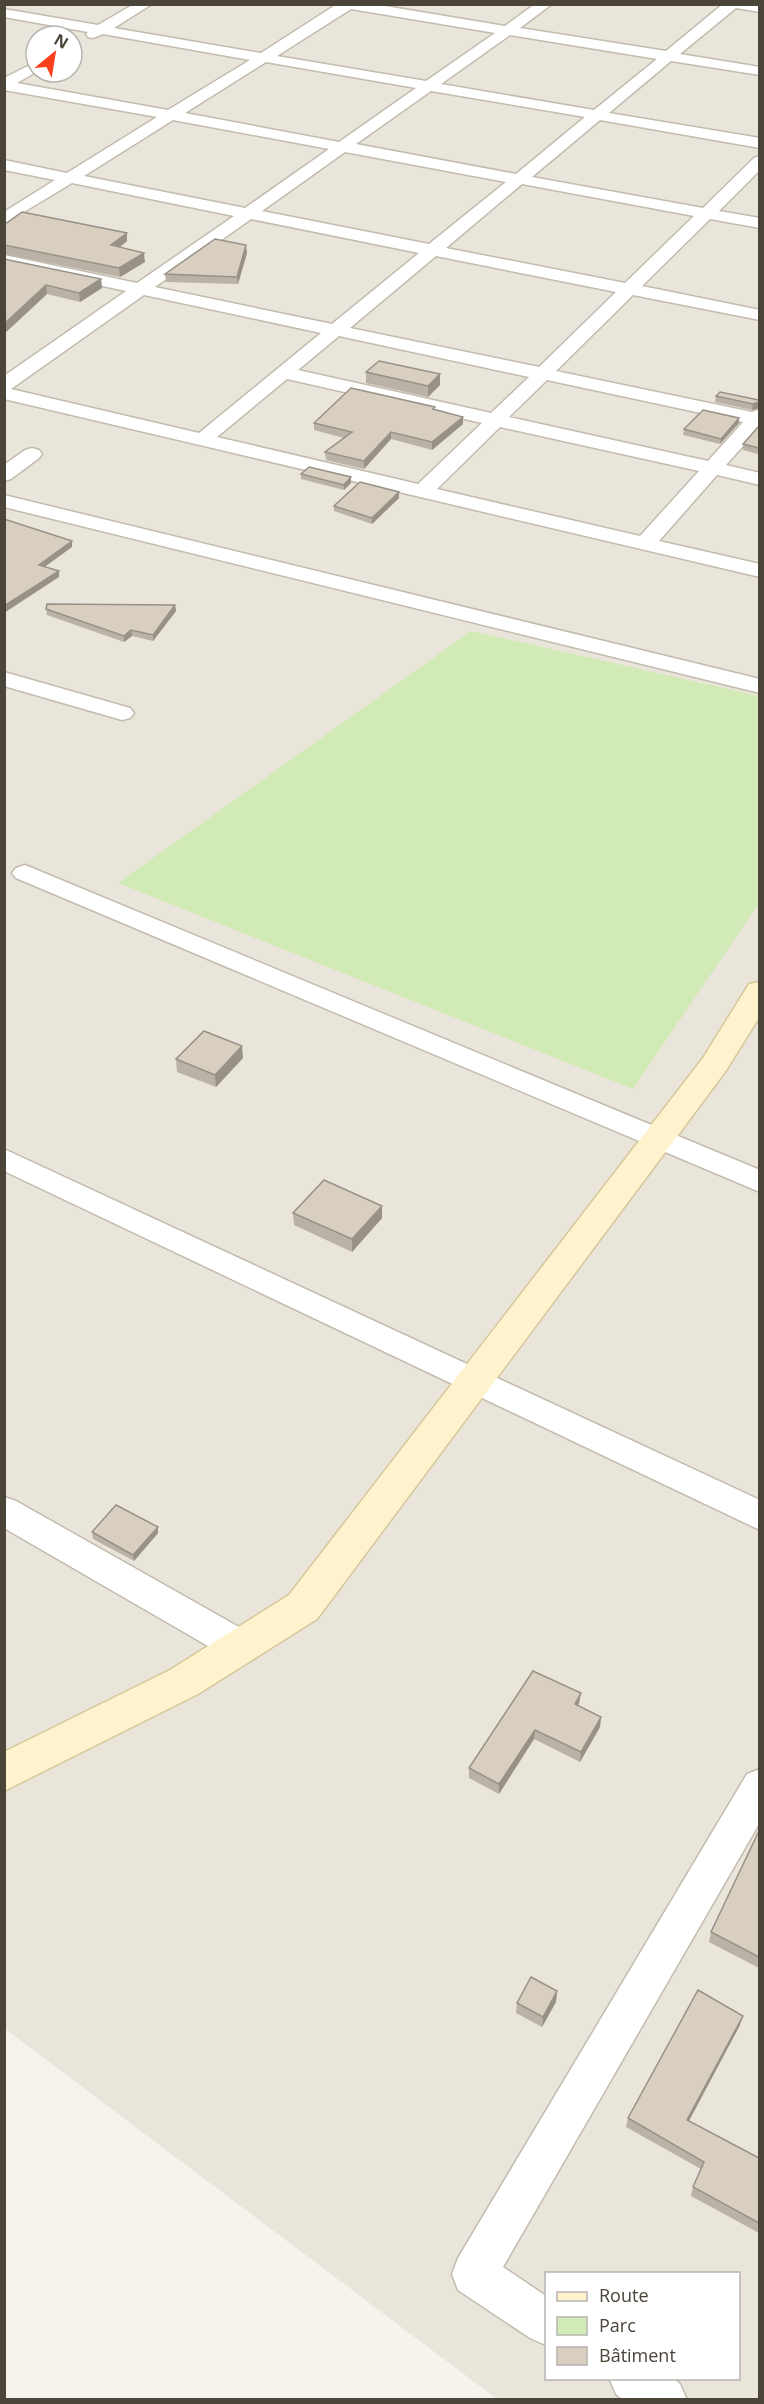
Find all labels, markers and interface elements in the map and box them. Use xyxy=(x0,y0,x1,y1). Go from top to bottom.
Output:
north arrow xyxy=(24,24,84,84)
text: N xyxy=(50,28,73,54)
legend xyxy=(545,2272,740,2380)
text: Route xyxy=(599,2283,649,2307)
text: Parc xyxy=(599,2313,636,2337)
text: Bâtiment xyxy=(599,2343,676,2367)

